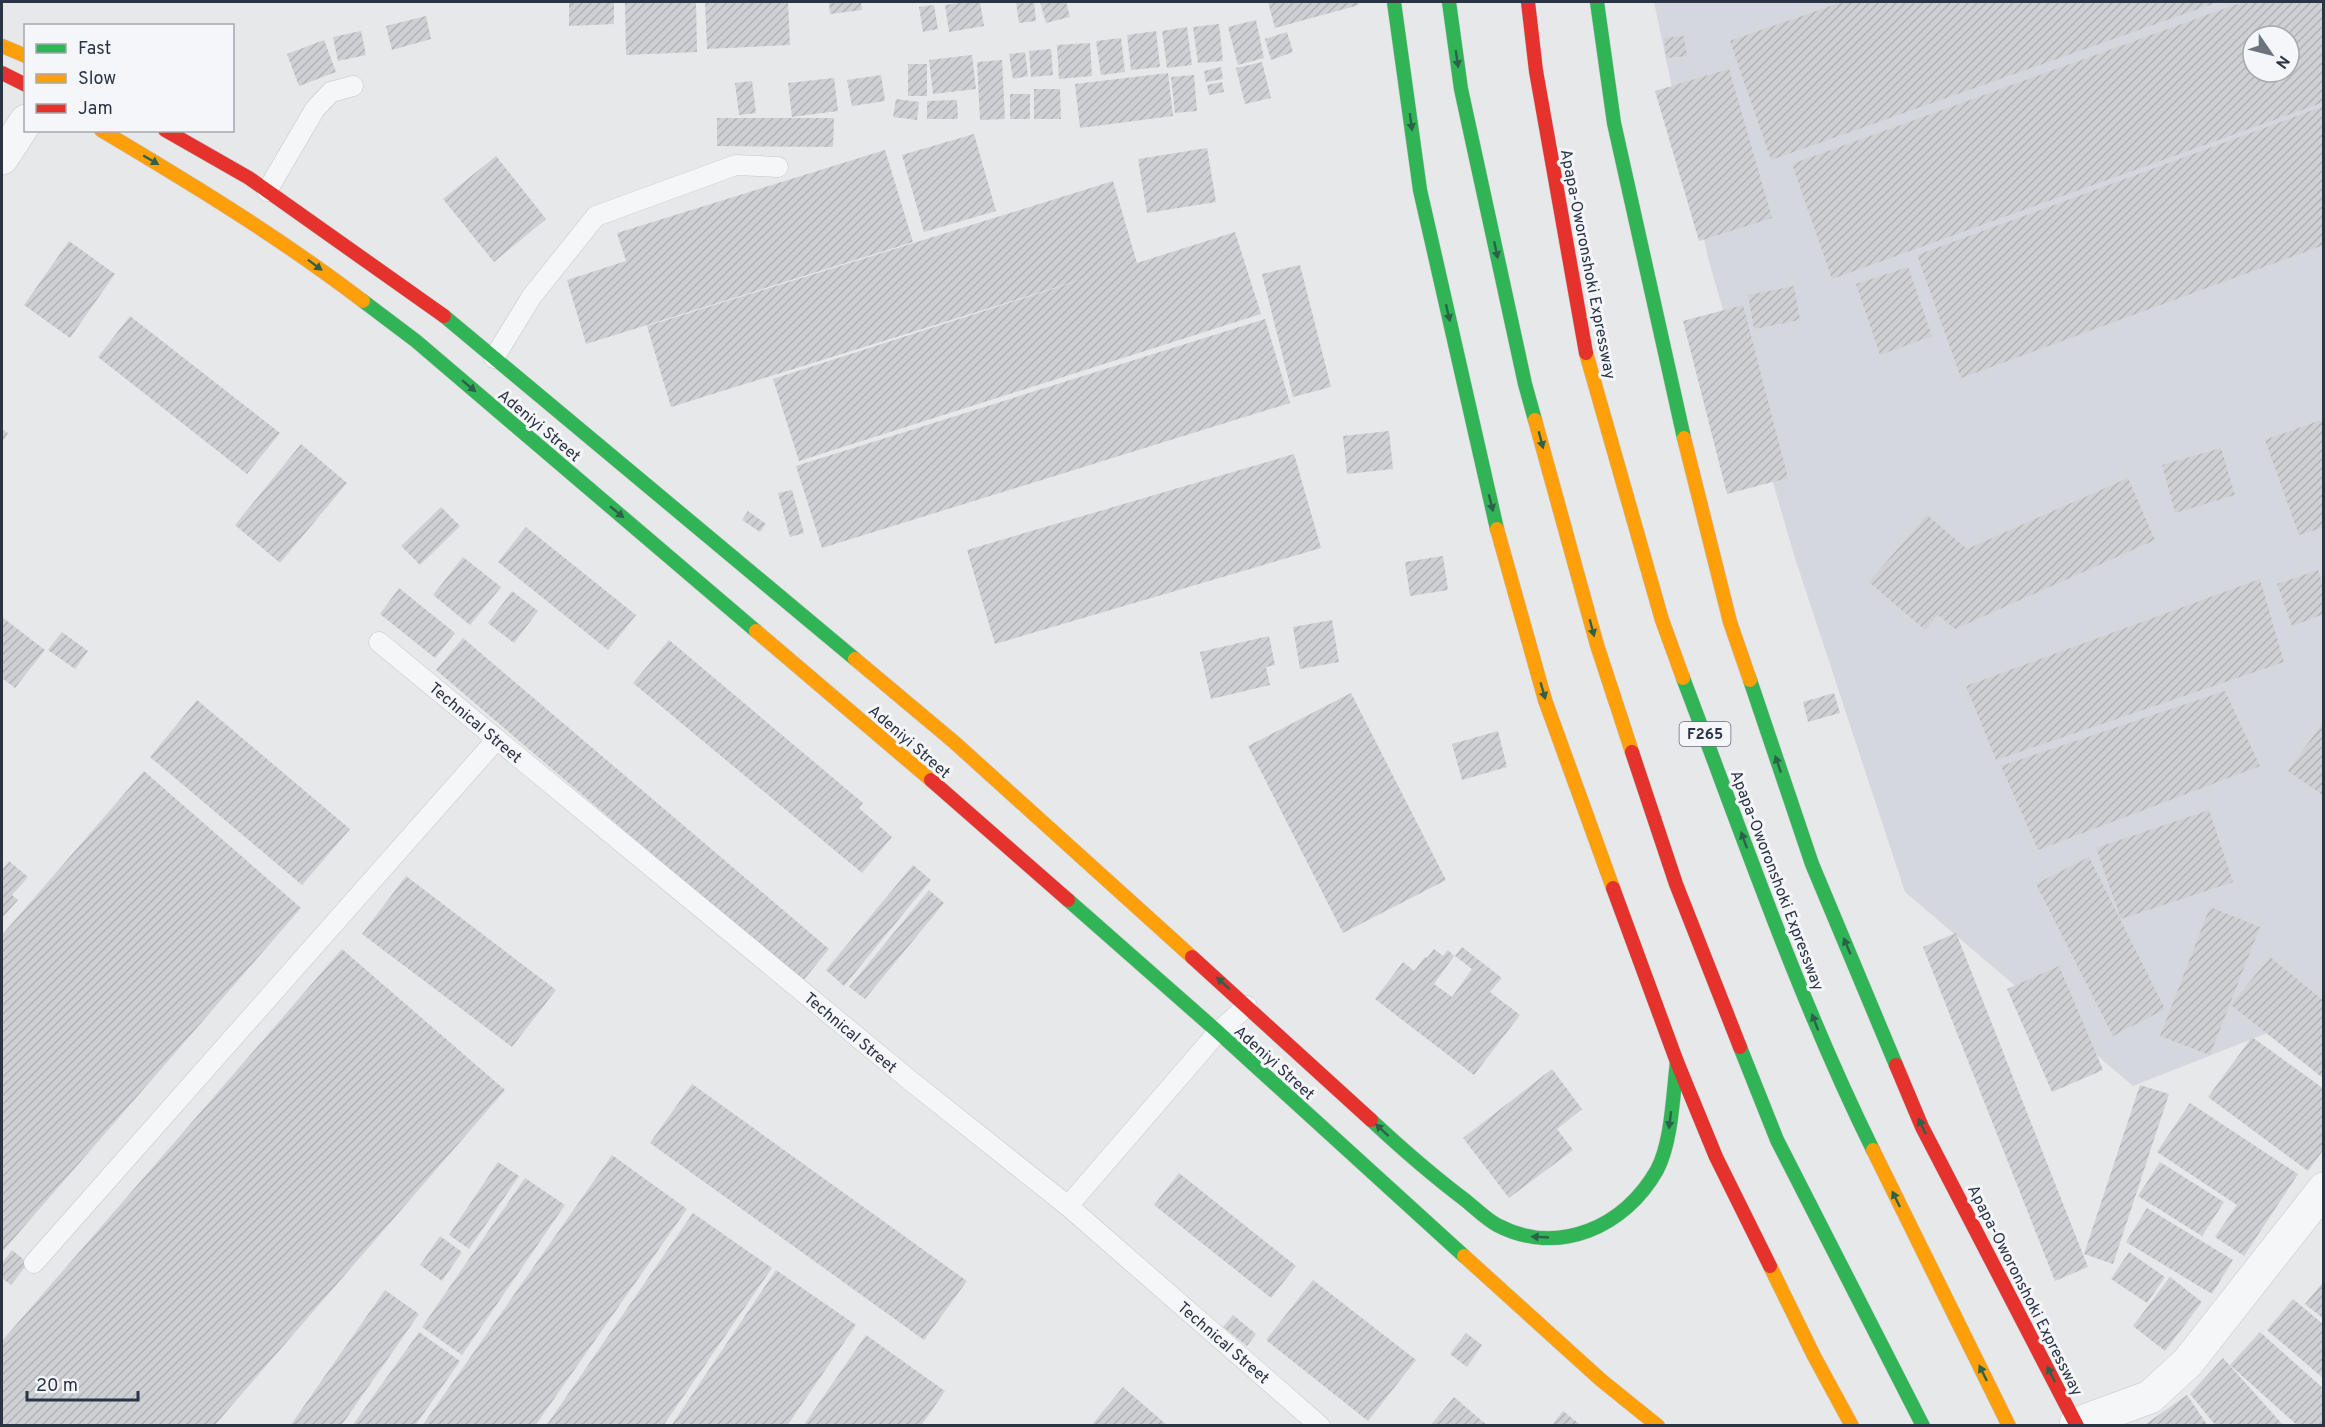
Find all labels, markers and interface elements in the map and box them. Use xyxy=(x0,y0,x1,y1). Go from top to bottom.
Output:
legend xyxy=(24,24,234,132)
north arrow xyxy=(2241,24,2301,84)
text: Fast xyxy=(78,38,111,61)
one-way arrow xyxy=(1453,50,1462,69)
text: N xyxy=(2270,51,2293,72)
text: Slow xyxy=(78,68,116,91)
text: Jam xyxy=(78,98,113,121)
one-way arrow xyxy=(1406,112,1415,131)
street label: Apapa-Oworonshoki Expressway xyxy=(1555,147,1619,381)
one-way arrow xyxy=(143,155,159,166)
one-way arrow xyxy=(1492,241,1501,260)
one-way arrow xyxy=(307,259,323,271)
one-way arrow xyxy=(1444,304,1453,323)
one-way arrow xyxy=(461,379,477,392)
street label: Adeniyi Street xyxy=(493,386,584,467)
one-way arrow xyxy=(1536,431,1546,449)
one-way arrow xyxy=(1486,494,1496,512)
one-way arrow xyxy=(609,505,624,518)
one-way arrow xyxy=(1588,619,1597,637)
street label: Technical Street xyxy=(424,679,525,768)
one-way arrow xyxy=(1539,682,1548,700)
street label: Adeniyi Street xyxy=(864,702,954,783)
road number: F265 xyxy=(1680,722,1730,746)
one-way arrow xyxy=(1773,755,1783,773)
street label: Apapa-Oworonshoki Expressway xyxy=(1725,768,1827,994)
one-way arrow xyxy=(1739,831,1748,849)
one-way arrow xyxy=(1842,937,1851,955)
one-way arrow xyxy=(1216,977,1231,990)
street label: Technical Street xyxy=(799,989,900,1078)
one-way arrow xyxy=(1810,1013,1819,1031)
street label: Adeniyi Street xyxy=(1229,1022,1318,1105)
one-way arrow xyxy=(1665,1110,1675,1129)
one-way arrow xyxy=(1917,1116,1927,1134)
one-way arrow xyxy=(1374,1123,1389,1137)
street label: Apapa-Oworonshoki Expressway xyxy=(1962,1182,2086,1400)
one-way arrow xyxy=(1892,1190,1901,1207)
one-way arrow xyxy=(1531,1233,1550,1242)
street label: Technical Street xyxy=(1173,1298,1273,1389)
scale bar xyxy=(27,1364,138,1402)
one-way arrow xyxy=(1978,1365,1987,1382)
one-way arrow xyxy=(2046,1365,2055,1382)
text: 20 m xyxy=(36,1375,78,1398)

